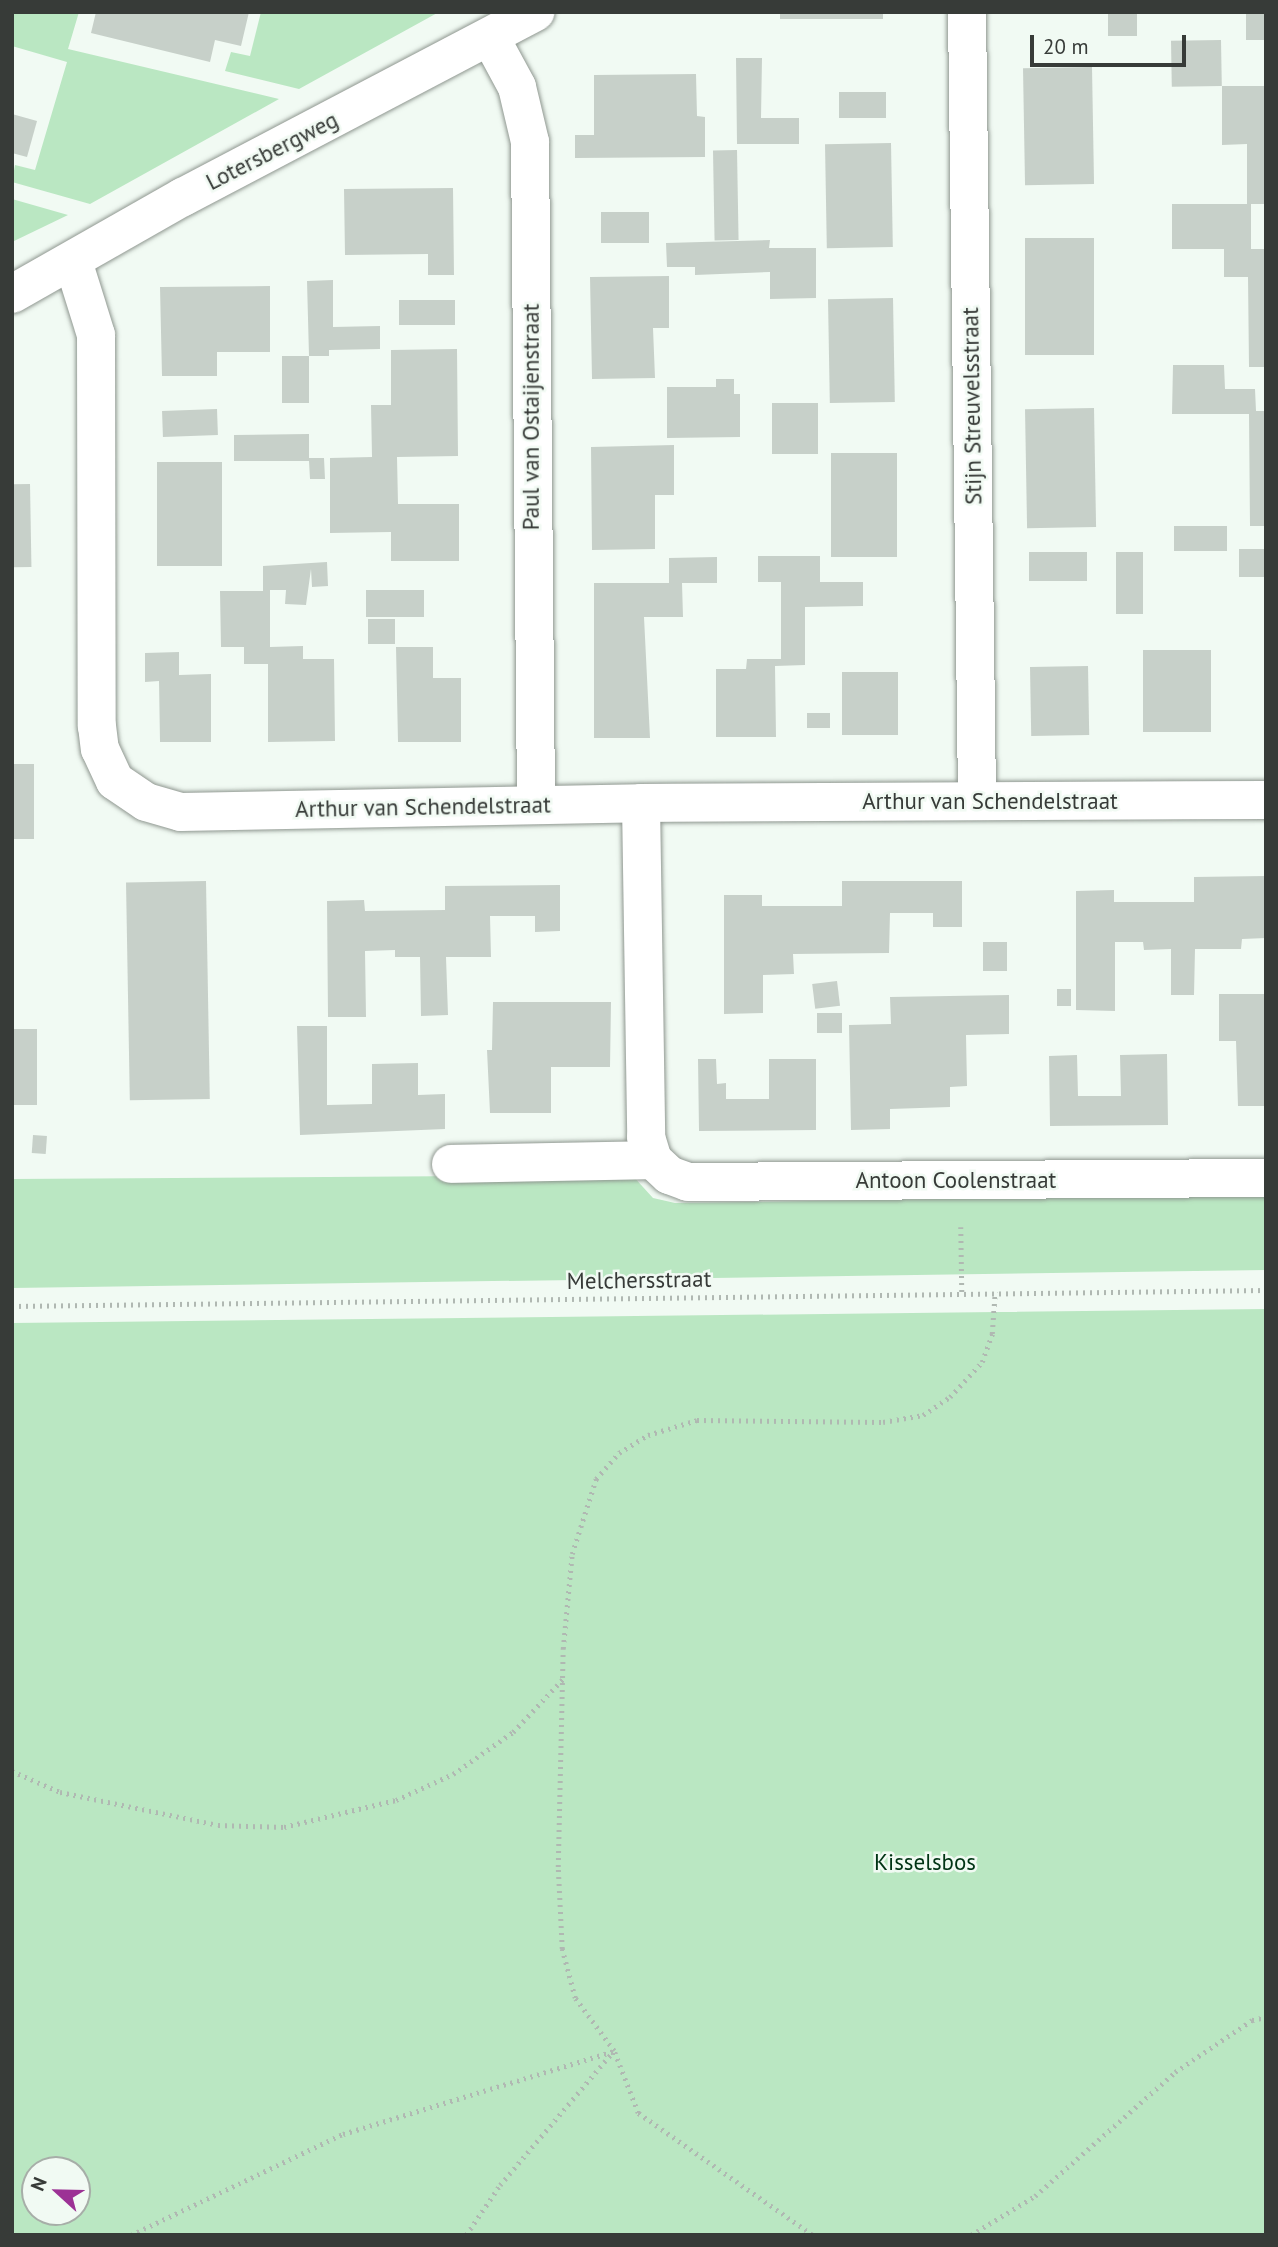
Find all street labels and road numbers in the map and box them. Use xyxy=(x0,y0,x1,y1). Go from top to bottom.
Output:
street label: Lotersbergweg xyxy=(201,106,343,196)
street label: Paul van Ostaijenstraat xyxy=(517,303,545,531)
street label: Stijn Streuvelsstraat xyxy=(956,307,988,505)
street label: Arthur van Schendelstraat xyxy=(862,787,1118,815)
street label: Arthur van Schendelstraat xyxy=(295,791,551,823)
street label: Antoon Coolenstraat xyxy=(856,1166,1056,1194)
street label: Melchersstraat xyxy=(566,1265,712,1295)

